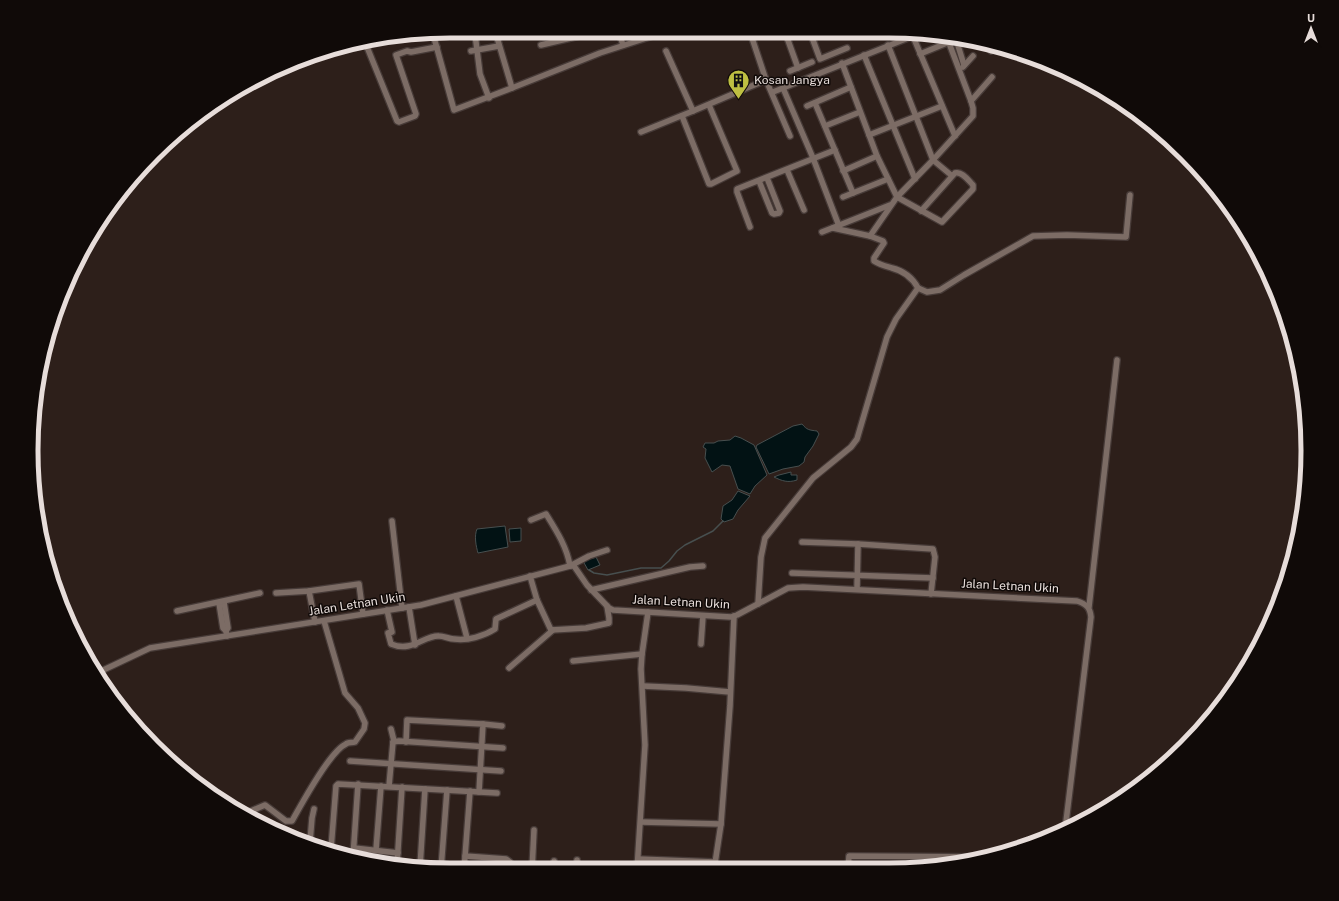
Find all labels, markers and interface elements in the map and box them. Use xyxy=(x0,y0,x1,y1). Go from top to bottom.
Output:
north arrow xyxy=(1291,8,1331,48)
text: U xyxy=(1307,12,1315,24)
building icon: Kosan Jangya xyxy=(726,67,752,100)
place label: Kosan Jangya xyxy=(754,73,830,87)
street label: Jalan Letnan Ukin xyxy=(961,576,1059,596)
street label: Jalan Letnan Ukin xyxy=(308,589,406,619)
street label: Jalan Letnan Ukin xyxy=(632,592,730,612)

